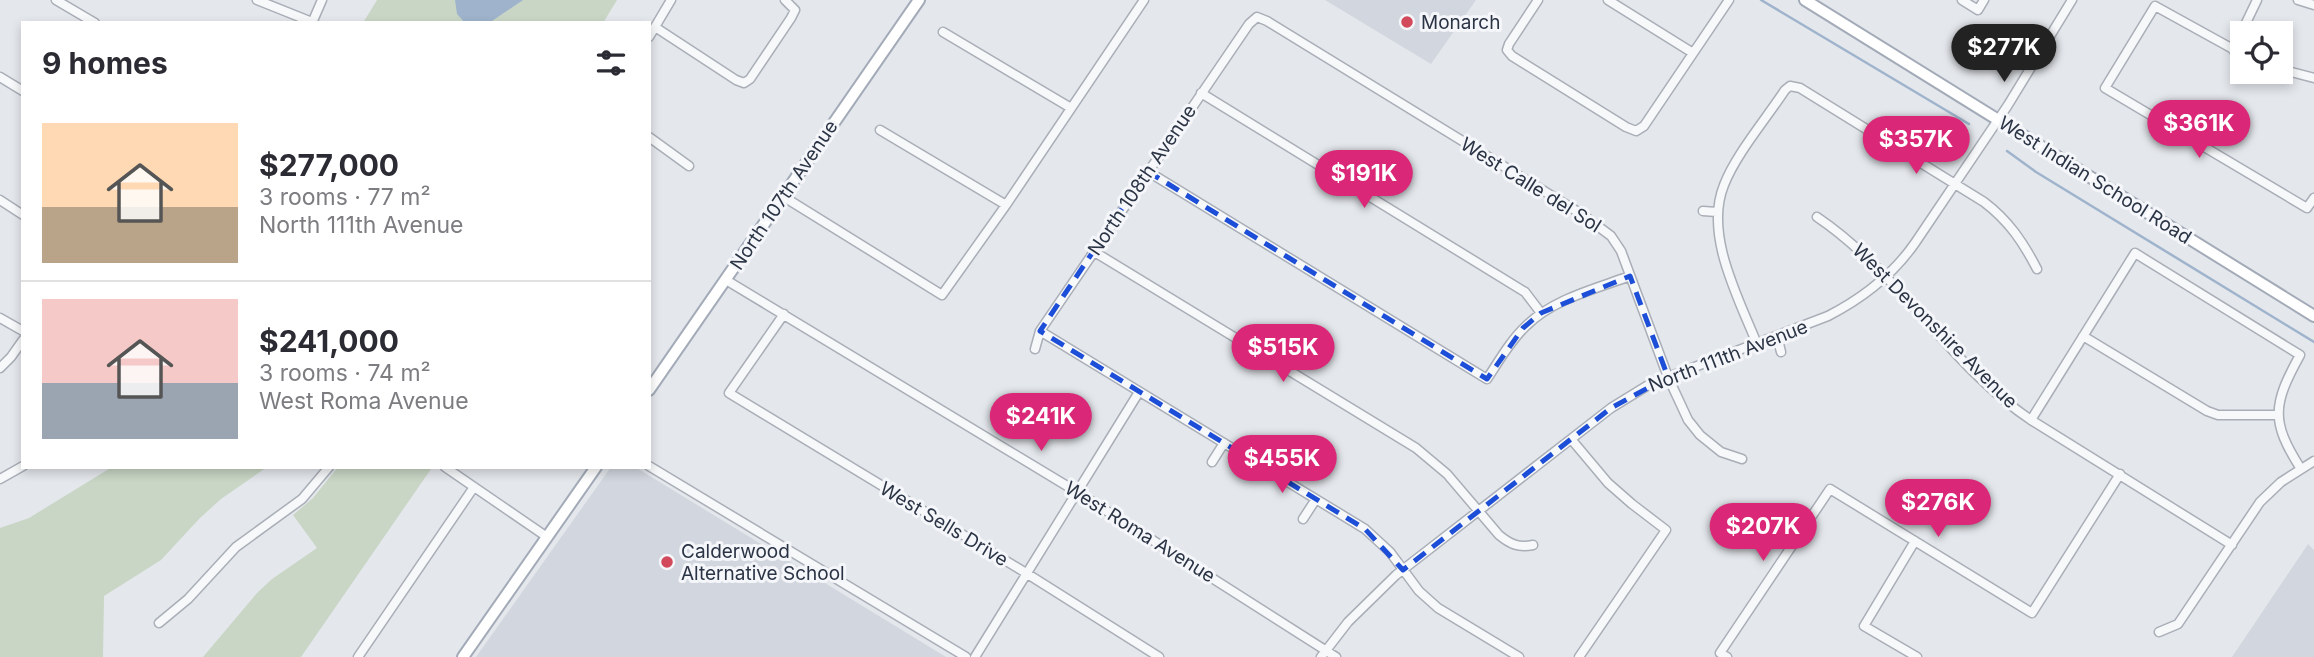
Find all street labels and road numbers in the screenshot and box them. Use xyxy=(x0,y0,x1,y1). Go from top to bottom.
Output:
street label: North 108th Avenue xyxy=(1083,100,1201,260)
street label: West Indian School Road xyxy=(1994,111,2196,249)
street label: North 107th Avenue xyxy=(725,116,843,274)
street label: West Calle del Sol xyxy=(1456,132,1606,238)
street label: West Devonshire Avenue xyxy=(1848,239,2022,413)
street label: North 111th Avenue xyxy=(1645,315,1811,397)
street label: West Roma Avenue xyxy=(1060,476,1220,588)
street label: West Sells Drive xyxy=(876,477,1012,571)

